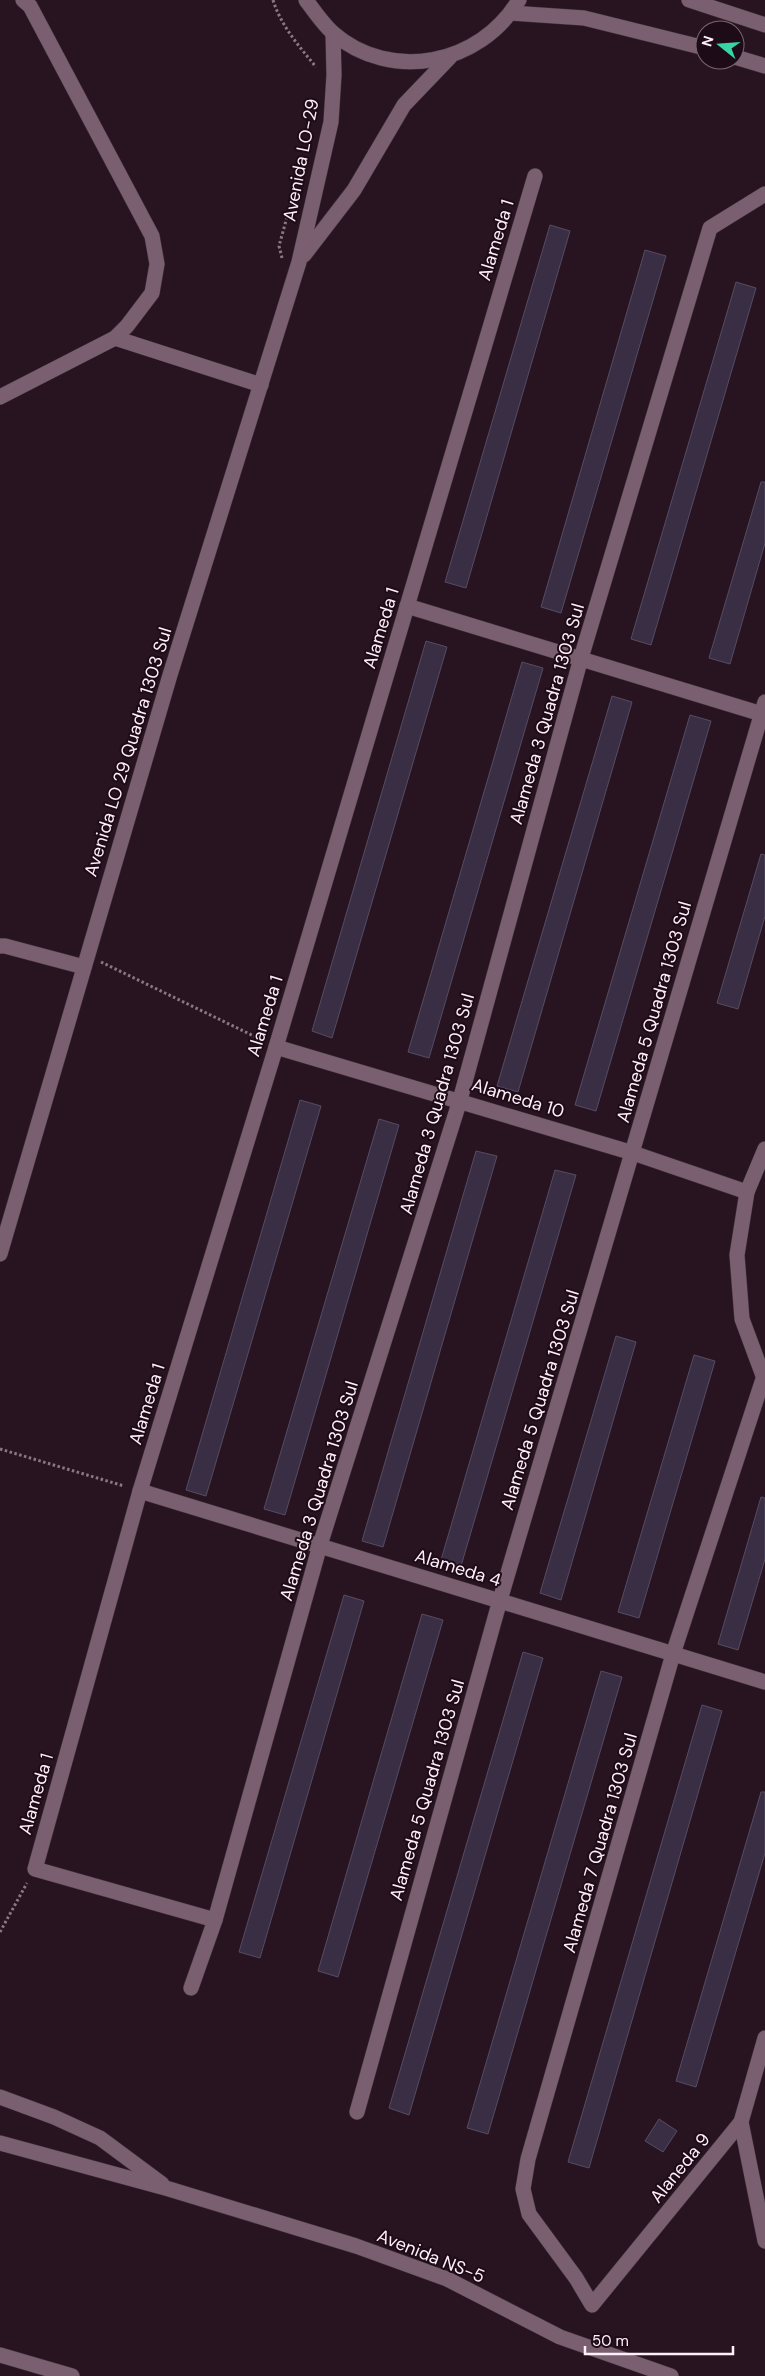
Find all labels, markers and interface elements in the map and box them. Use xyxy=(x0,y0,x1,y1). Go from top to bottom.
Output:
north arrow xyxy=(695,20,745,70)
text: N xyxy=(697,34,718,49)
street label: Avenida LO-29 xyxy=(277,97,325,223)
street label: Alameda 1 xyxy=(472,197,520,283)
street label: Alameda 1 xyxy=(357,585,405,671)
street label: Alameda 3 Quadra 1303 Sul xyxy=(504,601,590,827)
street label: Avenida LO 29 Quadra 1303 Sul xyxy=(79,624,177,880)
street label: Alameda 5 Quadra 1303 Sul xyxy=(611,899,697,1125)
street label: Alameda 1 xyxy=(241,973,289,1059)
street label: Alameda 3 Quadra 1303 Sul xyxy=(394,991,480,1217)
street label: Alameda 10 xyxy=(469,1073,567,1123)
street label: Alameda 5 Quadra 1303 Sul xyxy=(495,1287,585,1513)
street label: Alameda 1 xyxy=(123,1361,171,1447)
street label: Alameda 3 Quadra 1303 Sul xyxy=(274,1378,364,1604)
street label: Alameda 4 xyxy=(412,1544,504,1592)
street label: Alameda 5 Quadra 1303 Sul xyxy=(384,1677,470,1903)
street label: Alameda 7 Quadra 1303 Sul xyxy=(557,1730,643,1956)
street label: Alameda 1 xyxy=(13,1751,59,1837)
street label: Alaneda 9 xyxy=(644,2128,716,2208)
street label: Avenida NS-5 xyxy=(373,2223,489,2289)
scale bar xyxy=(585,2324,732,2356)
text: 50 m xyxy=(592,2331,629,2351)

